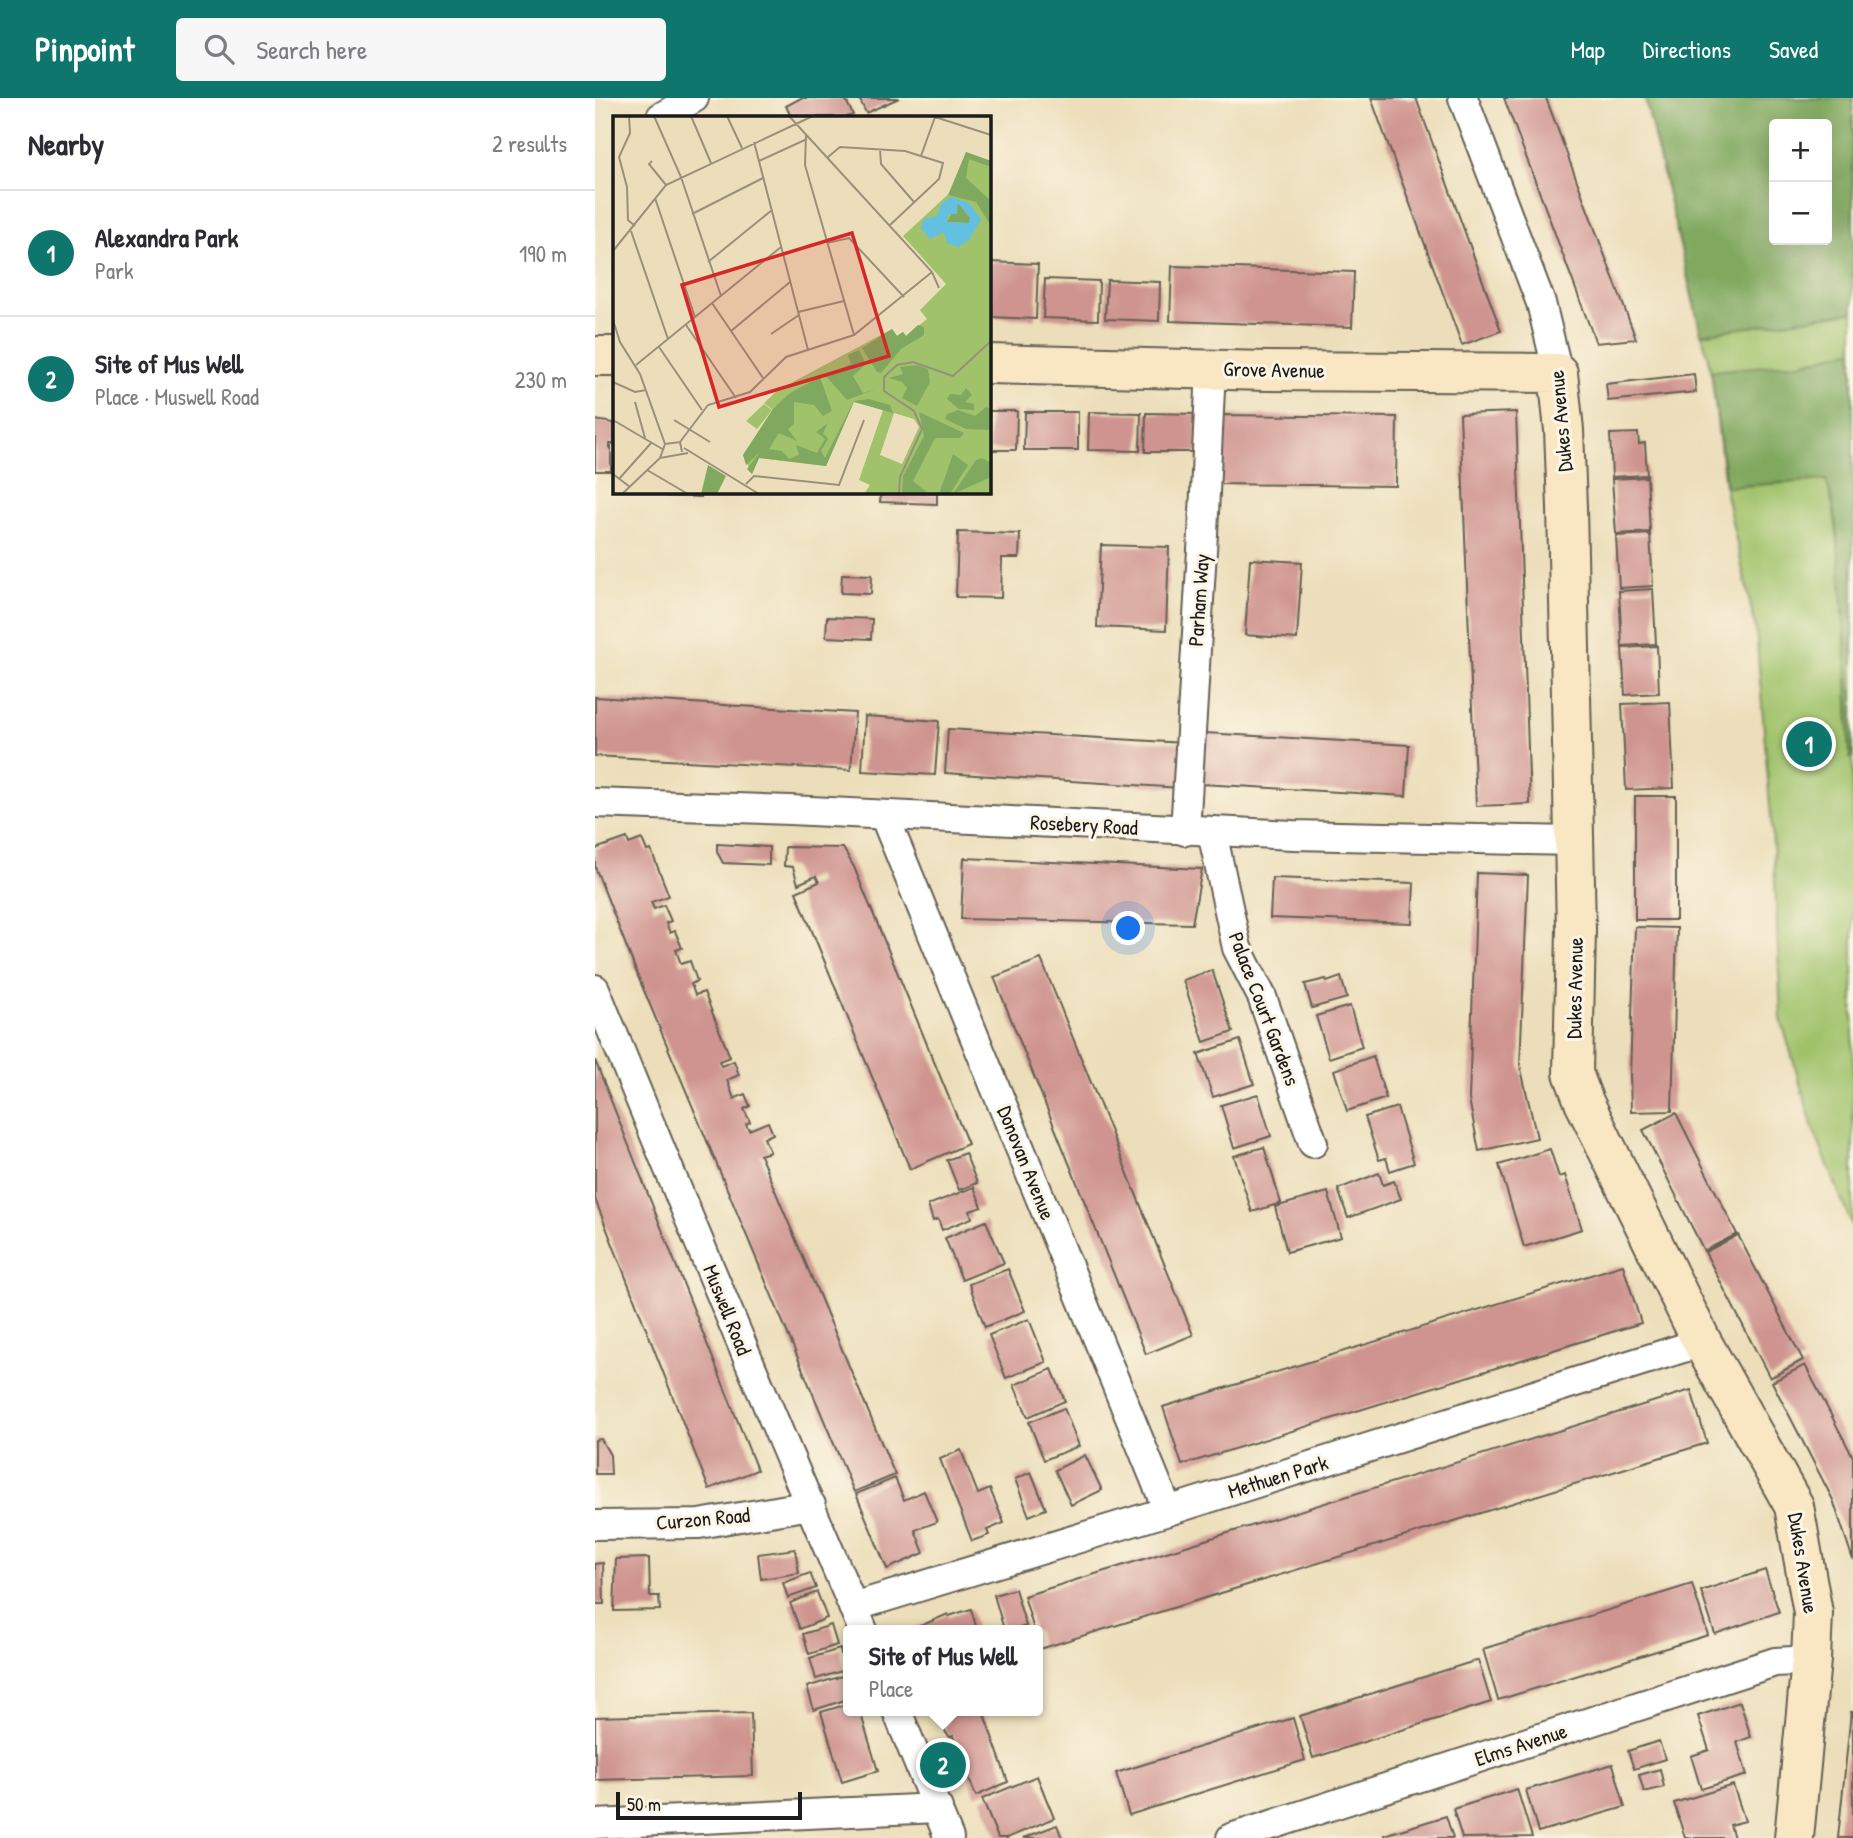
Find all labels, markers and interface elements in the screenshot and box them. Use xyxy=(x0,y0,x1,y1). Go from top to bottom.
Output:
search box xyxy=(176,18,666,81)
text: Pinpoint xyxy=(35,27,134,71)
icon: search xyxy=(200,30,238,68)
text: Search here xyxy=(256,32,367,67)
text: Map xyxy=(1571,33,1605,65)
text: Directions xyxy=(1643,33,1731,65)
text: Saved xyxy=(1769,33,1818,65)
inset map xyxy=(613,116,991,494)
map controls xyxy=(1769,119,1832,245)
button: + xyxy=(1769,119,1832,182)
text: Nearby xyxy=(28,124,104,164)
text: 2 results xyxy=(492,128,567,159)
button: − xyxy=(1769,182,1832,245)
text: Alexandra Park xyxy=(95,220,238,255)
text: 1 xyxy=(47,238,55,269)
text: 190 m xyxy=(519,238,567,269)
text: Park xyxy=(95,255,133,286)
text: Site of Mus Well xyxy=(95,346,243,381)
street label: Grove Avenue xyxy=(1223,354,1325,385)
text: 2 xyxy=(46,364,56,395)
text: 230 m xyxy=(515,364,567,395)
street label: Dukes Avenue xyxy=(1542,369,1579,473)
text: Place · Muswell Road xyxy=(95,381,259,412)
street label: Parham Way xyxy=(1181,553,1216,647)
pin: 1 xyxy=(1786,718,1832,770)
street label: Rosebery Road xyxy=(1030,807,1139,842)
your location xyxy=(1111,911,1145,945)
street label: Palace Court Gardens xyxy=(1222,928,1307,1090)
street label: Dukes Avenue xyxy=(1559,937,1590,1039)
street label: Donovan Avenue xyxy=(990,1101,1062,1224)
street label: Muswell Road xyxy=(696,1260,759,1359)
street label: Methuen Park xyxy=(1224,1448,1332,1505)
street label: Curzon Road xyxy=(655,1500,751,1537)
street label: Dukes Avenue xyxy=(1781,1510,1826,1615)
popup xyxy=(843,1625,1043,1716)
text: Site of Mus Well xyxy=(869,1638,1017,1673)
text: Place xyxy=(869,1673,913,1704)
street label: Elms Avenue xyxy=(1471,1716,1571,1773)
pin: 2 xyxy=(920,1739,966,1791)
scale bar xyxy=(616,1789,801,1821)
text: 50 m xyxy=(627,1791,661,1817)

